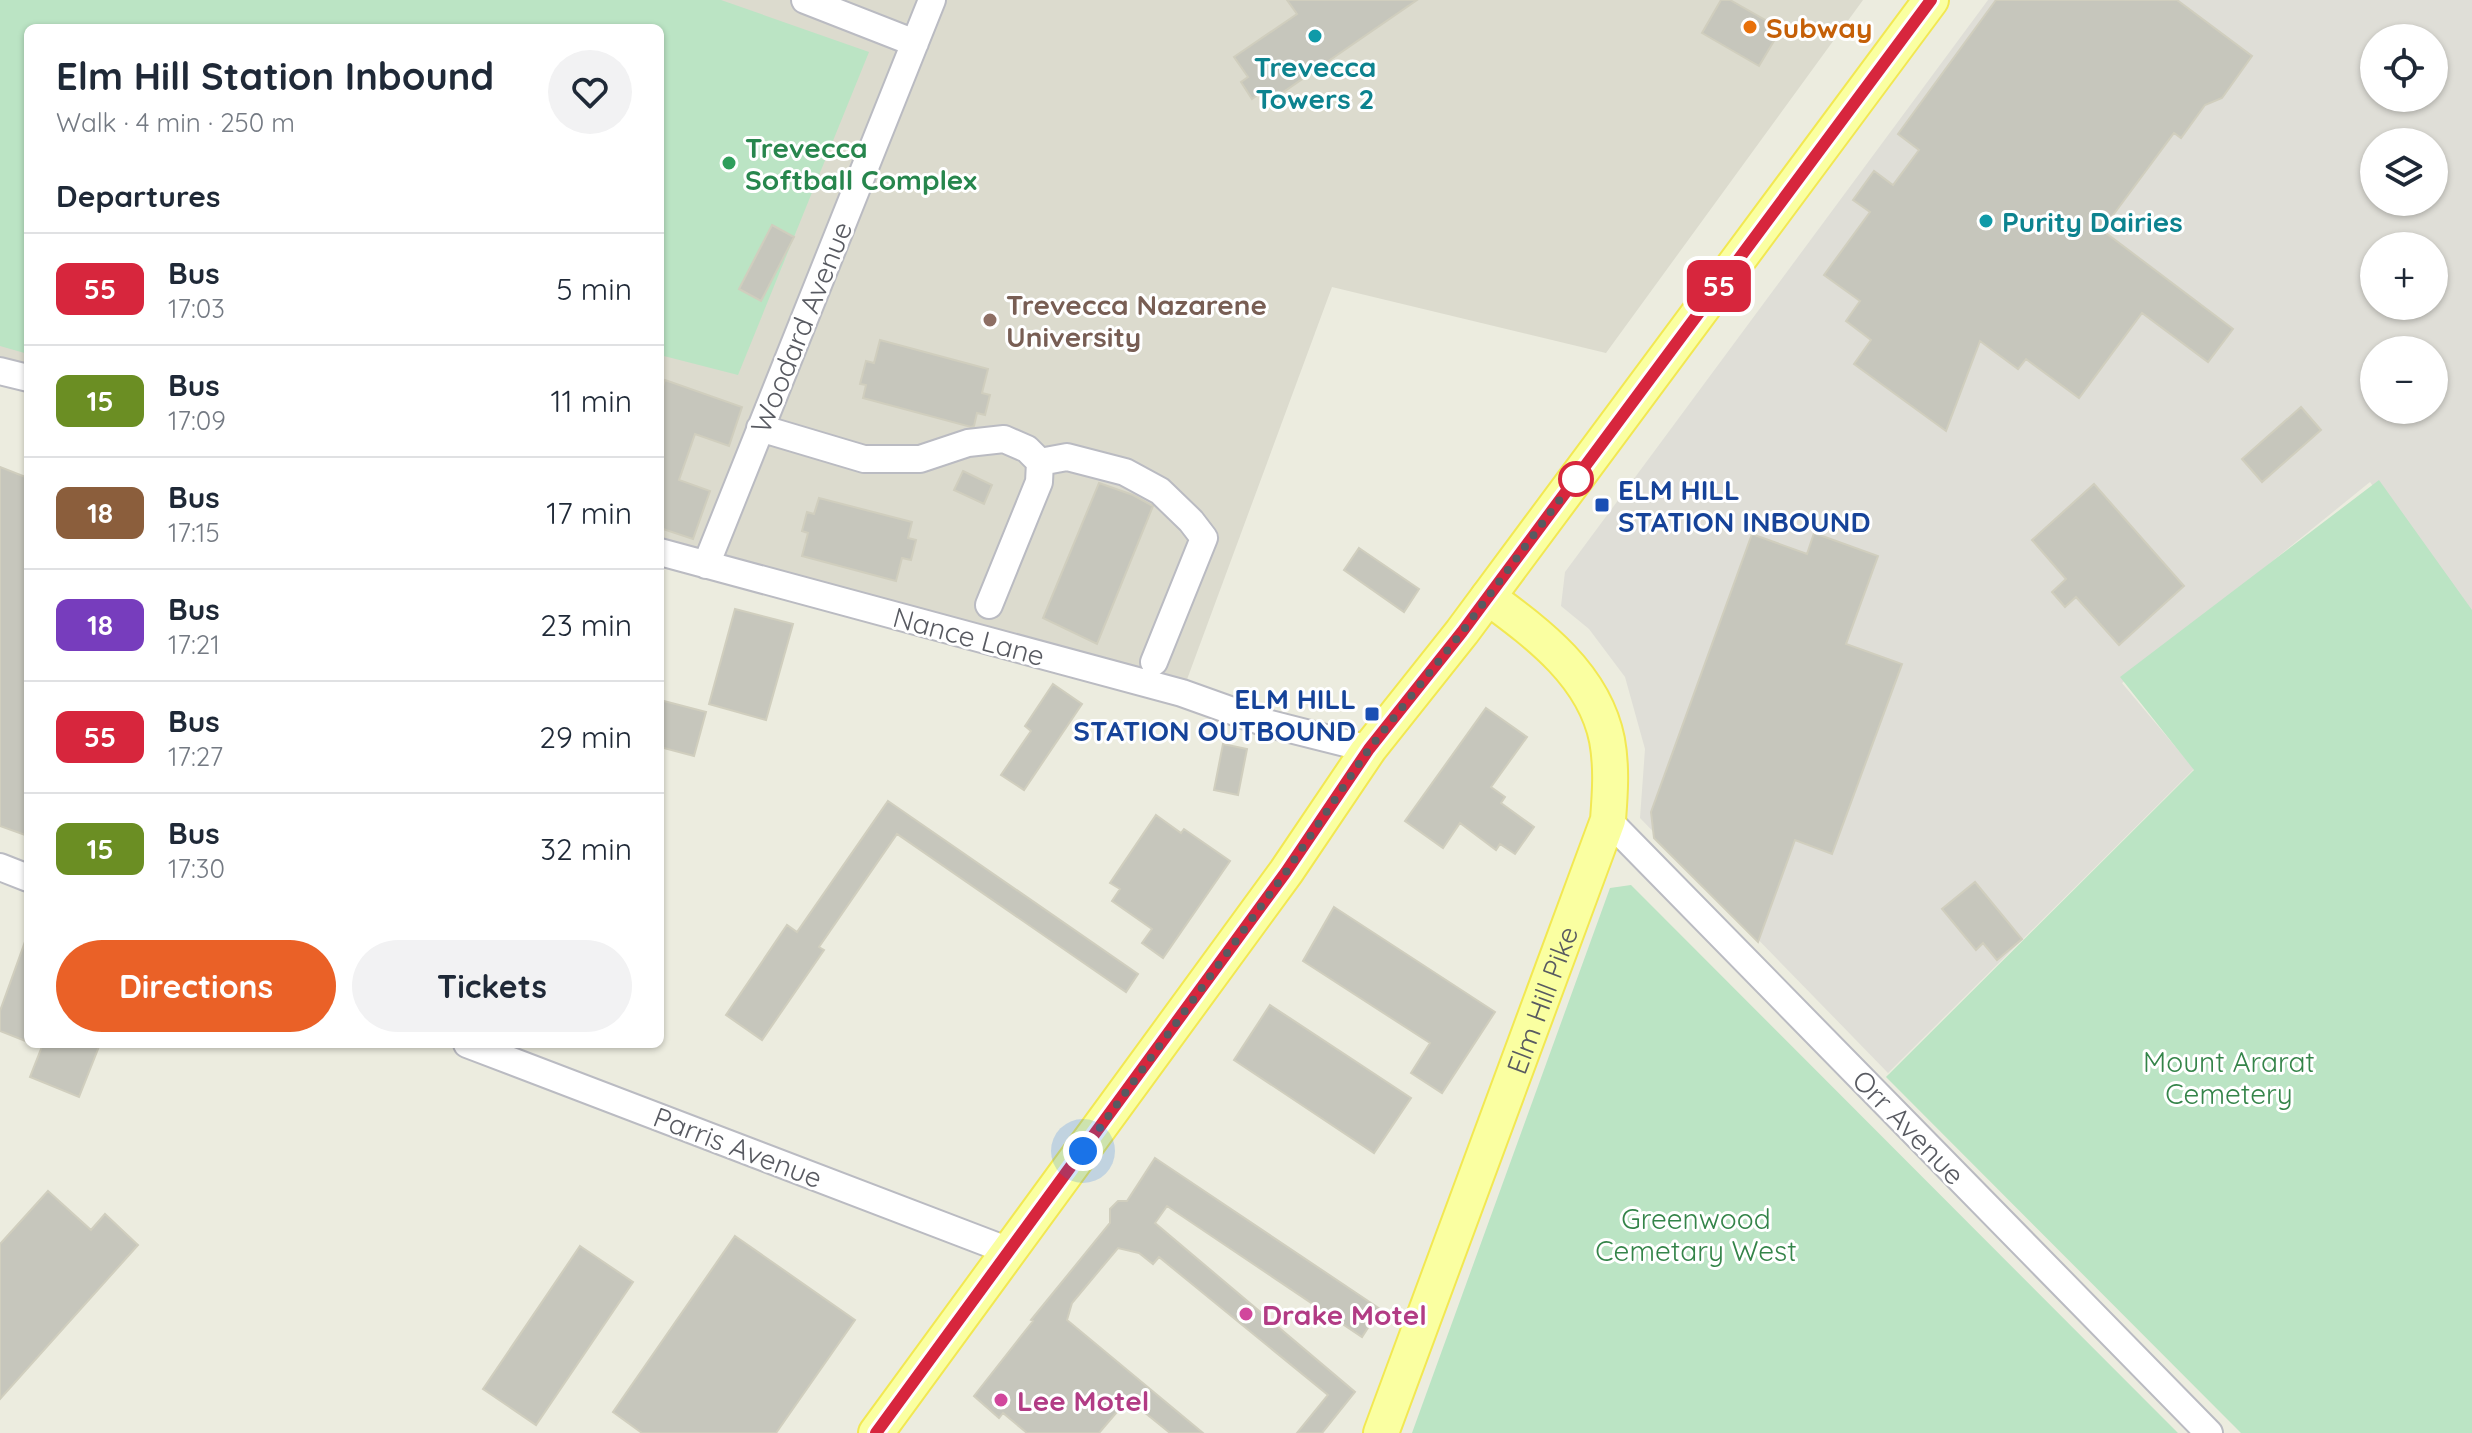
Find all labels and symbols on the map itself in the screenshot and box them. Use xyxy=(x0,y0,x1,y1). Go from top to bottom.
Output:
place label: Subway xyxy=(1766,10,1872,45)
marker: Subway xyxy=(1741,18,1759,36)
marker: Trevecca Towers 2 xyxy=(1306,27,1324,45)
place label: Trevecca Towers 2 xyxy=(1254,49,1376,116)
place label: Trevecca Softball Complex xyxy=(745,130,977,197)
marker: Trevecca Softball Complex xyxy=(720,154,738,172)
place label: Purity Dairies xyxy=(2002,204,2183,239)
marker: Purity Dairies xyxy=(1977,212,1995,230)
street label: Woodard Avenue xyxy=(743,216,859,438)
line badge: 55 xyxy=(1683,260,1755,312)
place label: Trevecca Nazarene University xyxy=(1006,287,1267,354)
marker: Trevecca Nazarene University xyxy=(981,311,999,329)
unlabelled marker xyxy=(1559,462,1593,496)
place label: ELM HILL STATION INBOUND xyxy=(1618,472,1870,539)
marker: ELM HILL STATION INBOUND xyxy=(1593,496,1611,514)
street label: Nance Lane xyxy=(889,599,1049,673)
place label: ELM HILL STATION OUTBOUND xyxy=(1073,681,1356,748)
marker: ELM HILL STATION OUTBOUND xyxy=(1363,705,1381,723)
street label: Elm Hill Pike xyxy=(1498,921,1585,1079)
park label: Mount Ararat Cemetery xyxy=(2143,1044,2315,1111)
street label: Orr Avenue xyxy=(1846,1062,1972,1192)
street label: Parris Avenue xyxy=(649,1099,827,1195)
your location xyxy=(1063,1131,1103,1171)
park label: Greenwood Cemetary West xyxy=(1595,1201,1797,1268)
place label: Drake Motel xyxy=(1262,1297,1427,1332)
marker: Drake Motel xyxy=(1237,1305,1255,1323)
place label: Lee Motel xyxy=(1017,1383,1149,1418)
marker: Lee Motel xyxy=(992,1391,1010,1409)

